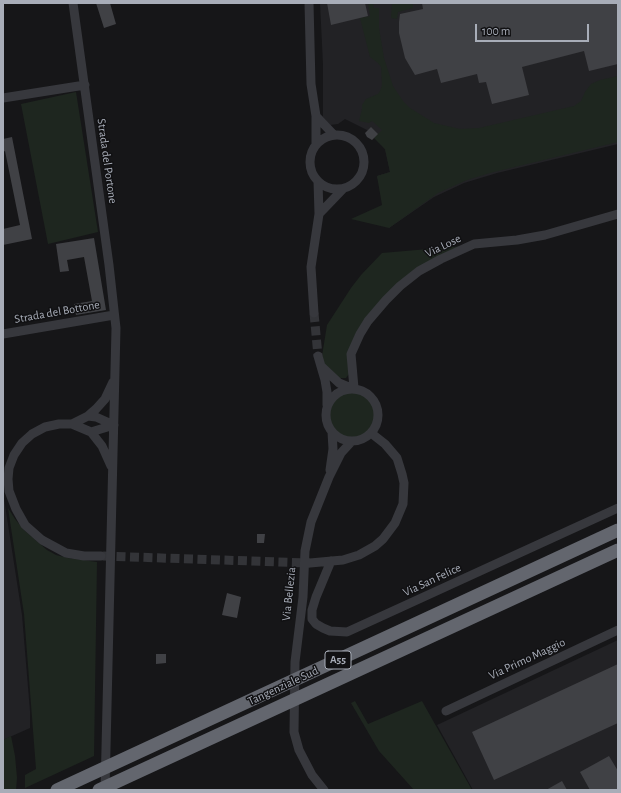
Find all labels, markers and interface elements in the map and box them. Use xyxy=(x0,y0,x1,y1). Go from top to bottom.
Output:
scale bar xyxy=(477,16,591,42)
text: 100 m xyxy=(482,25,510,37)
street label: Strada del Portone xyxy=(94,118,120,204)
street label: Via Lose xyxy=(423,231,463,261)
street label: Strada del Bottone xyxy=(13,297,101,327)
street label: Via San Felice xyxy=(401,560,463,600)
street label: Via Bellezia xyxy=(279,566,299,622)
street label: Via Primo Maggio xyxy=(486,635,568,683)
road number: A55 xyxy=(325,651,351,669)
street label: Tangenziale Sud xyxy=(245,663,321,709)

